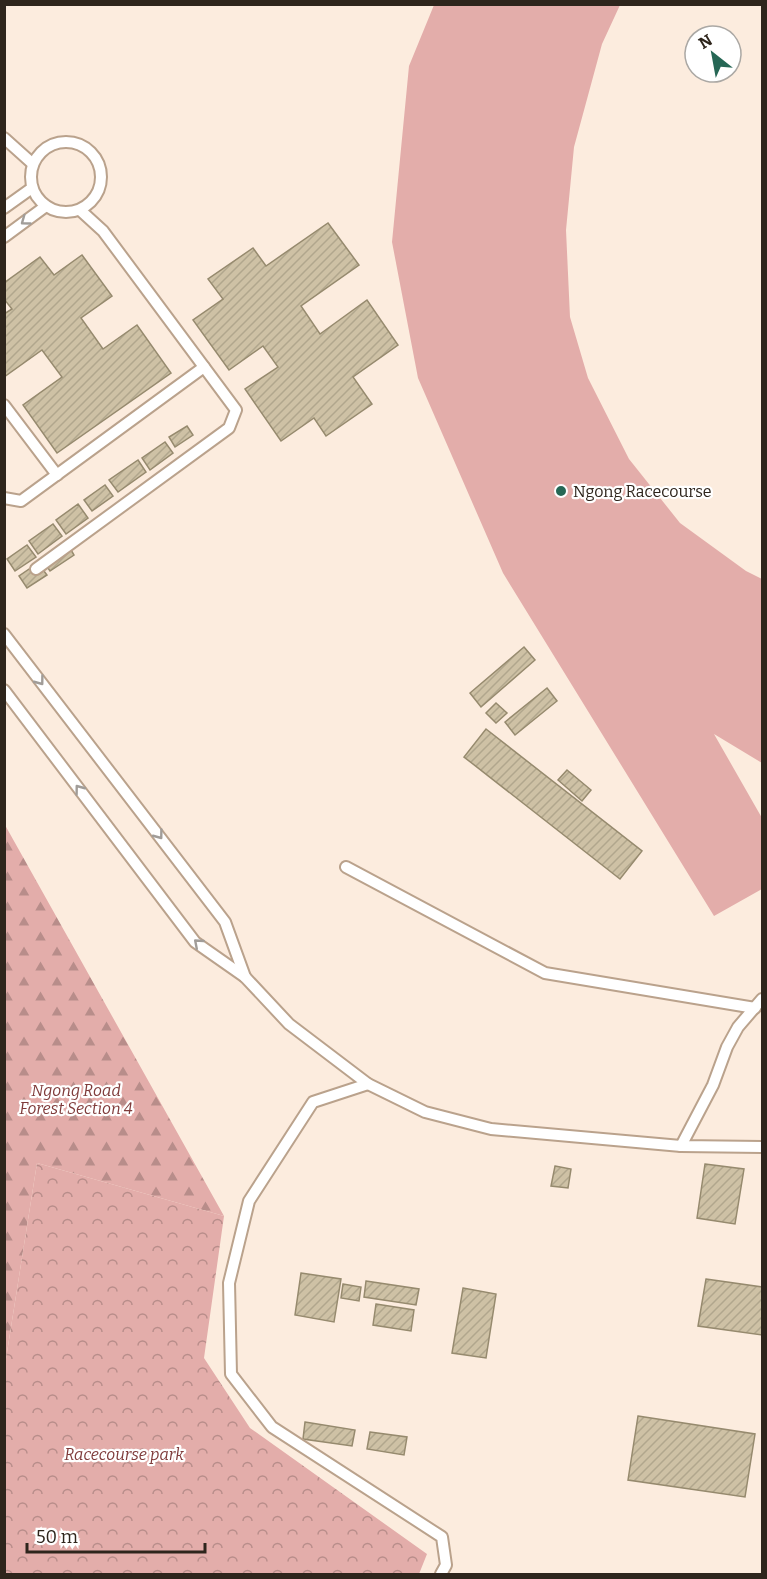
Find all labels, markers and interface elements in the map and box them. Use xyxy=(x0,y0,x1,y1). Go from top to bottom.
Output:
north arrow xyxy=(683,24,743,84)
text: N xyxy=(695,30,716,53)
one-way arrow xyxy=(21,214,32,225)
place label: Ngong Racecourse xyxy=(573,482,712,501)
marker: Ngong Racecourse xyxy=(554,484,568,498)
one-way arrow xyxy=(33,674,44,685)
one-way arrow xyxy=(75,784,86,795)
one-way arrow xyxy=(151,829,162,840)
one-way arrow xyxy=(194,939,204,950)
park label: Ngong Road Forest Section 4 xyxy=(19,1081,133,1118)
park label: Racecourse park xyxy=(64,1445,184,1464)
scale bar xyxy=(27,1516,206,1554)
text: 50 m xyxy=(36,1526,78,1548)

